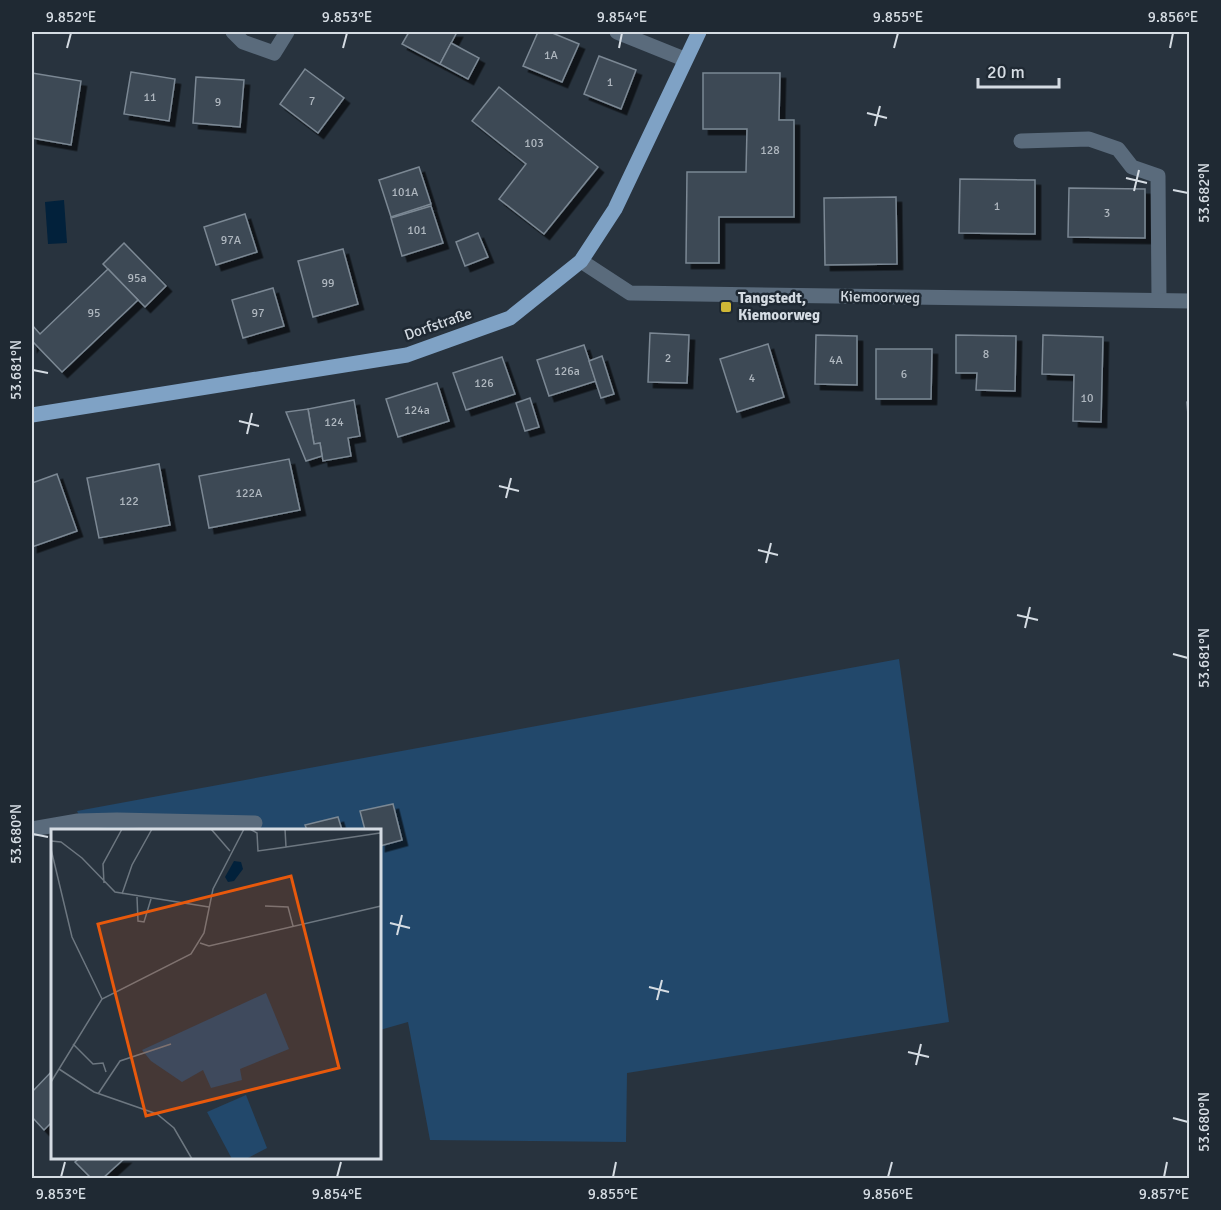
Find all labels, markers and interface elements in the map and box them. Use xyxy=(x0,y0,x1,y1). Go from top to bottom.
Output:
text: 9.852°E xyxy=(46,8,96,26)
text: 9.853°E xyxy=(322,8,372,26)
text: 9.854°E xyxy=(597,8,647,26)
text: 9.855°E xyxy=(873,8,923,26)
text: 9.856°E xyxy=(1148,8,1198,26)
house number: 1A xyxy=(544,48,559,63)
scale bar xyxy=(978,51,1059,89)
text: 20 m xyxy=(987,61,1025,83)
house number: 1 xyxy=(607,75,613,90)
house number: 11 xyxy=(144,90,156,105)
house number: 7 xyxy=(309,94,315,109)
house number: 9 xyxy=(215,95,221,110)
house number: 103 xyxy=(524,136,544,151)
house number: 128 xyxy=(760,143,780,158)
text: 53.682°N xyxy=(1195,163,1213,223)
house number: 101A xyxy=(392,185,419,200)
house number: 1 xyxy=(994,199,1000,214)
house number: 3 xyxy=(1104,206,1110,221)
house number: 101 xyxy=(407,223,427,238)
house number: 97A xyxy=(221,233,242,248)
house number: 95a xyxy=(127,271,147,286)
house number: 99 xyxy=(322,276,334,291)
street label: Kiemoorweg xyxy=(840,287,920,307)
place label: Tangstedt, Kiemoorweg xyxy=(738,289,820,324)
marker: Tangstedt, Kiemoorweg xyxy=(719,300,733,314)
street label: Dorfstraße xyxy=(402,304,474,344)
house number: 95 xyxy=(88,306,100,321)
house number: 97 xyxy=(252,306,264,321)
text: 53.681°N xyxy=(7,340,25,400)
house number: 8 xyxy=(983,347,989,362)
house number: 2 xyxy=(665,351,671,366)
house number: 4A xyxy=(829,353,844,368)
house number: 126a xyxy=(554,364,580,379)
house number: 6 xyxy=(901,367,907,382)
house number: 4 xyxy=(749,371,756,386)
house number: 126 xyxy=(474,376,494,391)
house number: 10 xyxy=(1081,391,1093,406)
house number: 124a xyxy=(404,403,430,418)
house number: 124 xyxy=(324,415,344,430)
house number: 122A xyxy=(236,486,263,501)
house number: 122 xyxy=(119,494,139,509)
text: 53.681°N xyxy=(1195,628,1213,688)
text: 53.680°N xyxy=(7,804,25,864)
inset map xyxy=(51,829,381,1159)
text: 53.680°N xyxy=(1195,1092,1213,1152)
text: 9.853°E xyxy=(36,1185,86,1203)
text: 9.854°E xyxy=(312,1185,362,1203)
text: 9.855°E xyxy=(588,1185,638,1203)
text: 9.856°E xyxy=(863,1185,913,1203)
text: 9.857°E xyxy=(1139,1185,1189,1203)

